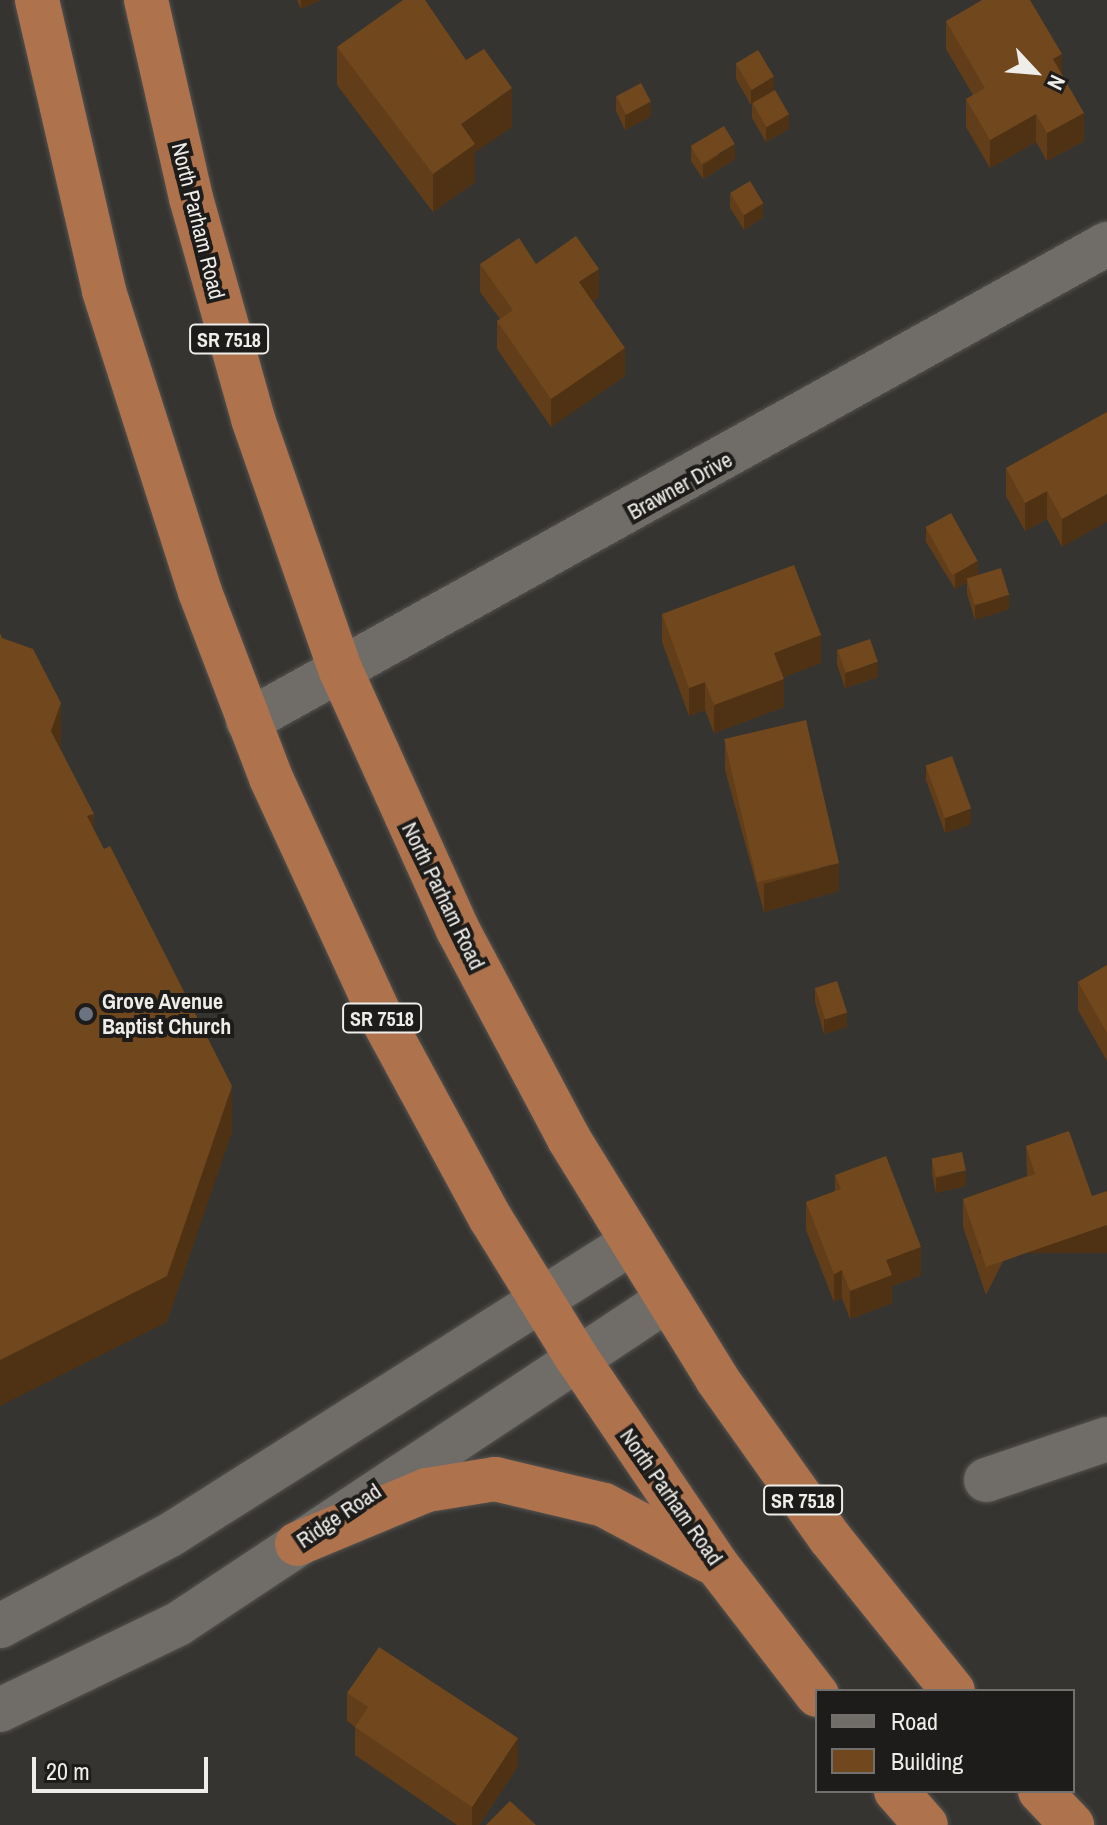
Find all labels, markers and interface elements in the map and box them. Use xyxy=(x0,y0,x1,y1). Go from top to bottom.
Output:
north arrow xyxy=(995,32,1075,112)
text: N xyxy=(1040,70,1073,95)
street label: North Parham Road xyxy=(166,140,230,302)
road number: SR 7518 xyxy=(189,323,269,355)
street label: Brawner Drive xyxy=(623,447,737,525)
street label: North Parham Road xyxy=(396,818,490,974)
place label: Grove Avenue Baptist Church xyxy=(102,988,231,1040)
road number: SR 7518 xyxy=(342,1002,422,1034)
marker: Grove Avenue Baptist Church xyxy=(77,1005,95,1023)
street label: North Parham Road xyxy=(614,1424,728,1570)
street label: Ridge Road xyxy=(292,1478,386,1554)
road number: SR 7518 xyxy=(763,1484,843,1516)
legend xyxy=(815,1689,1075,1793)
text: Road xyxy=(891,1705,938,1737)
scale bar xyxy=(36,1741,212,1791)
text: Building xyxy=(891,1745,963,1777)
text: 20 m xyxy=(46,1755,90,1787)

